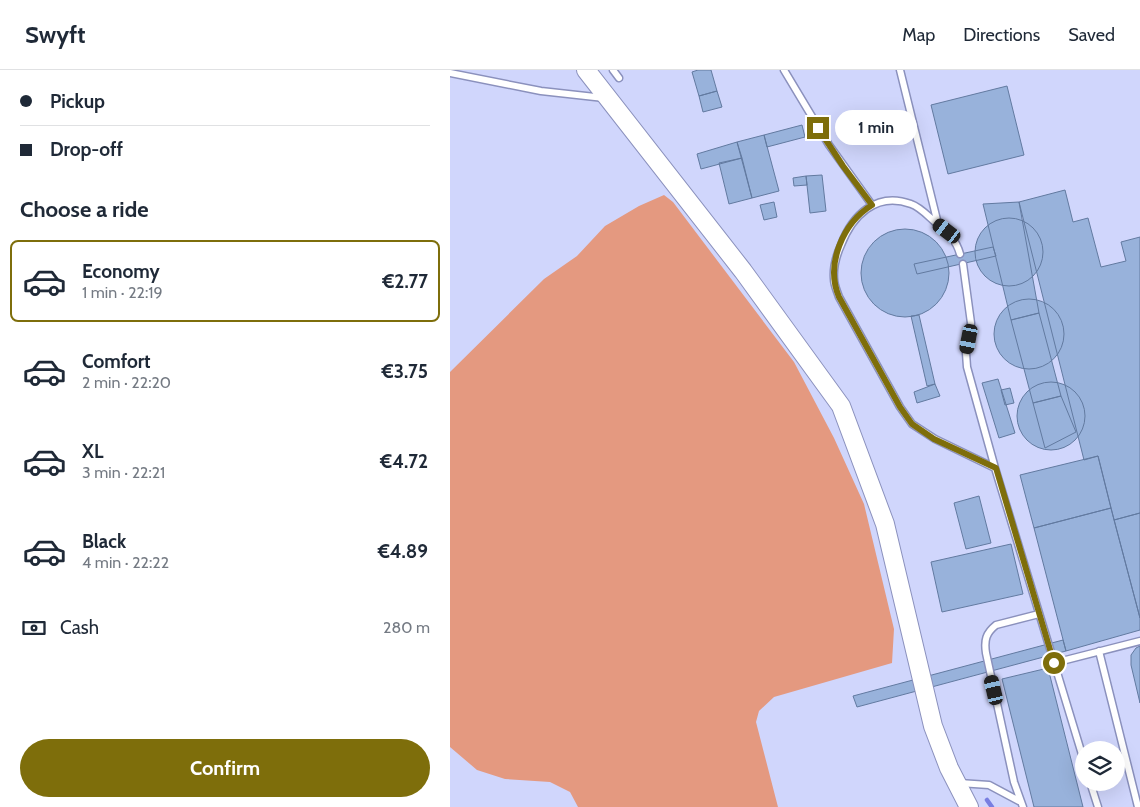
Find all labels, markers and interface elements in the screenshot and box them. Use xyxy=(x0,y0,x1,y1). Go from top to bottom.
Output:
text: Swyft xyxy=(25,20,85,49)
text: Map xyxy=(902,24,935,46)
text: Directions xyxy=(963,24,1040,46)
text: Saved xyxy=(1068,24,1115,46)
text: Pickup xyxy=(50,90,105,113)
callout: 1 min xyxy=(836,110,918,146)
route end xyxy=(807,117,829,139)
text: 1 min xyxy=(858,118,894,137)
text: Drop-off xyxy=(50,138,123,161)
text: Choose a ride xyxy=(20,196,149,223)
car xyxy=(930,216,963,246)
icon: car xyxy=(22,259,67,304)
text: Economy xyxy=(82,260,160,283)
text: €2.77 xyxy=(382,270,428,293)
text: 1 min · 22:19 xyxy=(82,283,163,302)
car xyxy=(958,323,979,355)
icon: car xyxy=(22,349,67,394)
text: Comfort xyxy=(82,350,151,373)
text: €3.75 xyxy=(381,360,428,383)
text: 2 min · 22:20 xyxy=(82,373,171,392)
icon: car xyxy=(22,439,67,484)
text: XL xyxy=(82,440,103,463)
text: €4.72 xyxy=(380,450,428,473)
text: 3 min · 22:21 xyxy=(82,463,165,482)
icon: car xyxy=(22,529,67,574)
text: Black xyxy=(82,530,126,553)
text: €4.89 xyxy=(378,540,428,563)
text: 4 min · 22:22 xyxy=(82,553,169,572)
icon: cash xyxy=(20,614,48,642)
text: Cash xyxy=(60,616,99,639)
text: 280 m xyxy=(383,618,430,637)
route start xyxy=(1043,652,1065,674)
car xyxy=(983,674,1004,706)
button: Confirm xyxy=(20,739,430,797)
map controls xyxy=(1075,741,1125,791)
button: layers xyxy=(1075,741,1125,791)

